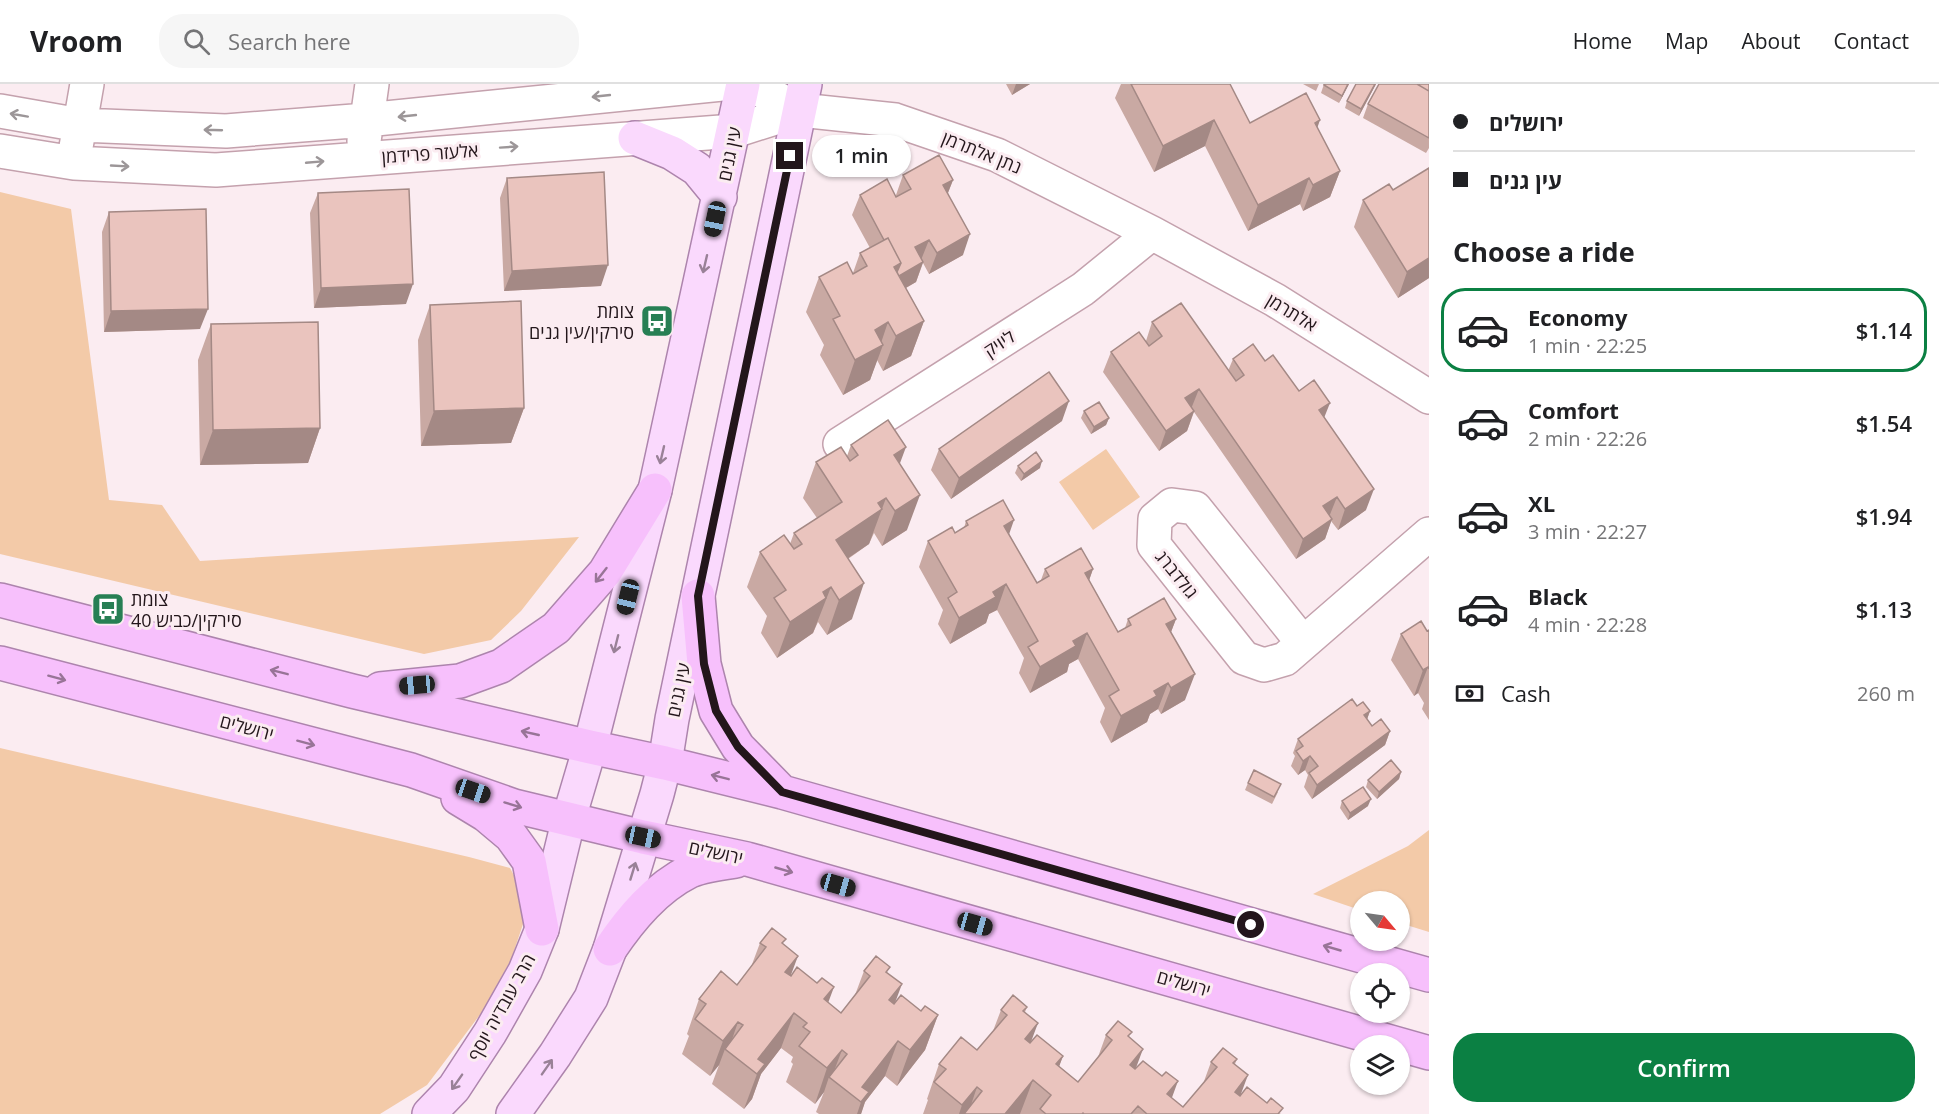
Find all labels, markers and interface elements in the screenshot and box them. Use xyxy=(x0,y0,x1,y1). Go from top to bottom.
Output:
search box xyxy=(159,14,579,68)
text: Vroom xyxy=(30,22,123,60)
icon: search xyxy=(180,25,213,58)
text: Search here xyxy=(228,26,351,56)
text: Home xyxy=(1573,27,1632,55)
text: Map xyxy=(1665,27,1708,55)
text: About xyxy=(1741,27,1801,55)
text: Contact xyxy=(1834,27,1909,55)
one-way arrow xyxy=(592,91,612,102)
text: ירושלים xyxy=(1489,107,1564,137)
one-way arrow xyxy=(10,109,29,120)
one-way arrow xyxy=(398,111,418,122)
one-way arrow xyxy=(204,124,223,136)
street label: עין גנים xyxy=(712,124,747,183)
street label: נתן אלתרמן xyxy=(939,125,1025,179)
callout: 1 min xyxy=(811,135,910,177)
street label: אלעזר פרידמן xyxy=(381,138,479,168)
one-way arrow xyxy=(499,142,519,153)
route end xyxy=(776,142,803,169)
text: 1 min xyxy=(835,142,889,169)
one-way arrow xyxy=(305,156,324,167)
one-way arrow xyxy=(110,160,130,171)
text: עין גנים xyxy=(1489,165,1562,195)
car xyxy=(702,200,728,238)
text: Choose a ride xyxy=(1453,233,1635,270)
one-way arrow xyxy=(699,254,710,274)
street label: אלתרמן xyxy=(1262,287,1322,337)
place label: צומת סירקין/עין גנים xyxy=(529,299,634,344)
text: Economy xyxy=(1528,302,1627,332)
bus stop icon: צומת סירקין/עין גנים xyxy=(639,303,675,339)
icon: car xyxy=(1456,303,1510,357)
text: $1.14 xyxy=(1856,315,1912,345)
street label: ליויק xyxy=(979,324,1019,362)
text: 1 min · 22:25 xyxy=(1528,332,1647,359)
text: Comfort xyxy=(1528,395,1619,425)
icon: car xyxy=(1456,396,1510,450)
text: $1.54 xyxy=(1856,408,1912,438)
text: 2 min · 22:26 xyxy=(1528,425,1647,452)
one-way arrow xyxy=(656,445,668,464)
text: XL xyxy=(1528,488,1555,518)
icon: car xyxy=(1456,489,1510,543)
text: $1.94 xyxy=(1856,501,1912,531)
text: 3 min · 22:27 xyxy=(1528,518,1647,545)
street label: גולדברג xyxy=(1150,545,1204,603)
one-way arrow xyxy=(595,567,608,583)
car xyxy=(615,577,641,617)
text: Black xyxy=(1528,581,1588,611)
icon: car xyxy=(1456,582,1510,636)
place label: צומת סירקין/כביש 40 xyxy=(131,587,242,632)
bus stop icon: צומת סירקין/כביש 40 xyxy=(90,591,126,627)
text: $1.13 xyxy=(1856,594,1912,624)
text: 4 min · 22:28 xyxy=(1528,611,1647,638)
one-way arrow xyxy=(609,634,621,653)
street label: עין גנים xyxy=(661,660,696,719)
one-way arrow xyxy=(270,666,289,678)
one-way arrow xyxy=(47,672,66,684)
car xyxy=(398,674,436,696)
icon: cash xyxy=(1453,677,1486,710)
text: Cash xyxy=(1501,678,1551,708)
text: 260 m xyxy=(1857,680,1915,707)
street label: ירושלים xyxy=(217,708,277,746)
one-way arrow xyxy=(521,726,540,738)
one-way arrow xyxy=(297,737,316,749)
one-way arrow xyxy=(711,770,730,782)
car xyxy=(453,777,493,805)
one-way arrow xyxy=(503,800,522,811)
car xyxy=(624,824,662,850)
street label: ירושלים xyxy=(687,835,745,869)
one-way arrow xyxy=(628,861,639,880)
one-way arrow xyxy=(774,864,793,876)
car xyxy=(818,871,858,899)
north arrow xyxy=(1350,891,1410,951)
map controls xyxy=(1350,891,1410,1095)
car xyxy=(955,910,995,938)
route start xyxy=(1237,911,1264,938)
one-way arrow xyxy=(1323,942,1342,953)
street label: הרב עובדיה יוסף xyxy=(462,949,540,1065)
button: locate xyxy=(1350,963,1410,1023)
street label: ירושלים xyxy=(1154,964,1214,1002)
button: Confirm xyxy=(1453,1033,1915,1102)
button: layers xyxy=(1350,1035,1410,1095)
one-way arrow xyxy=(541,1059,553,1075)
one-way arrow xyxy=(451,1074,463,1090)

